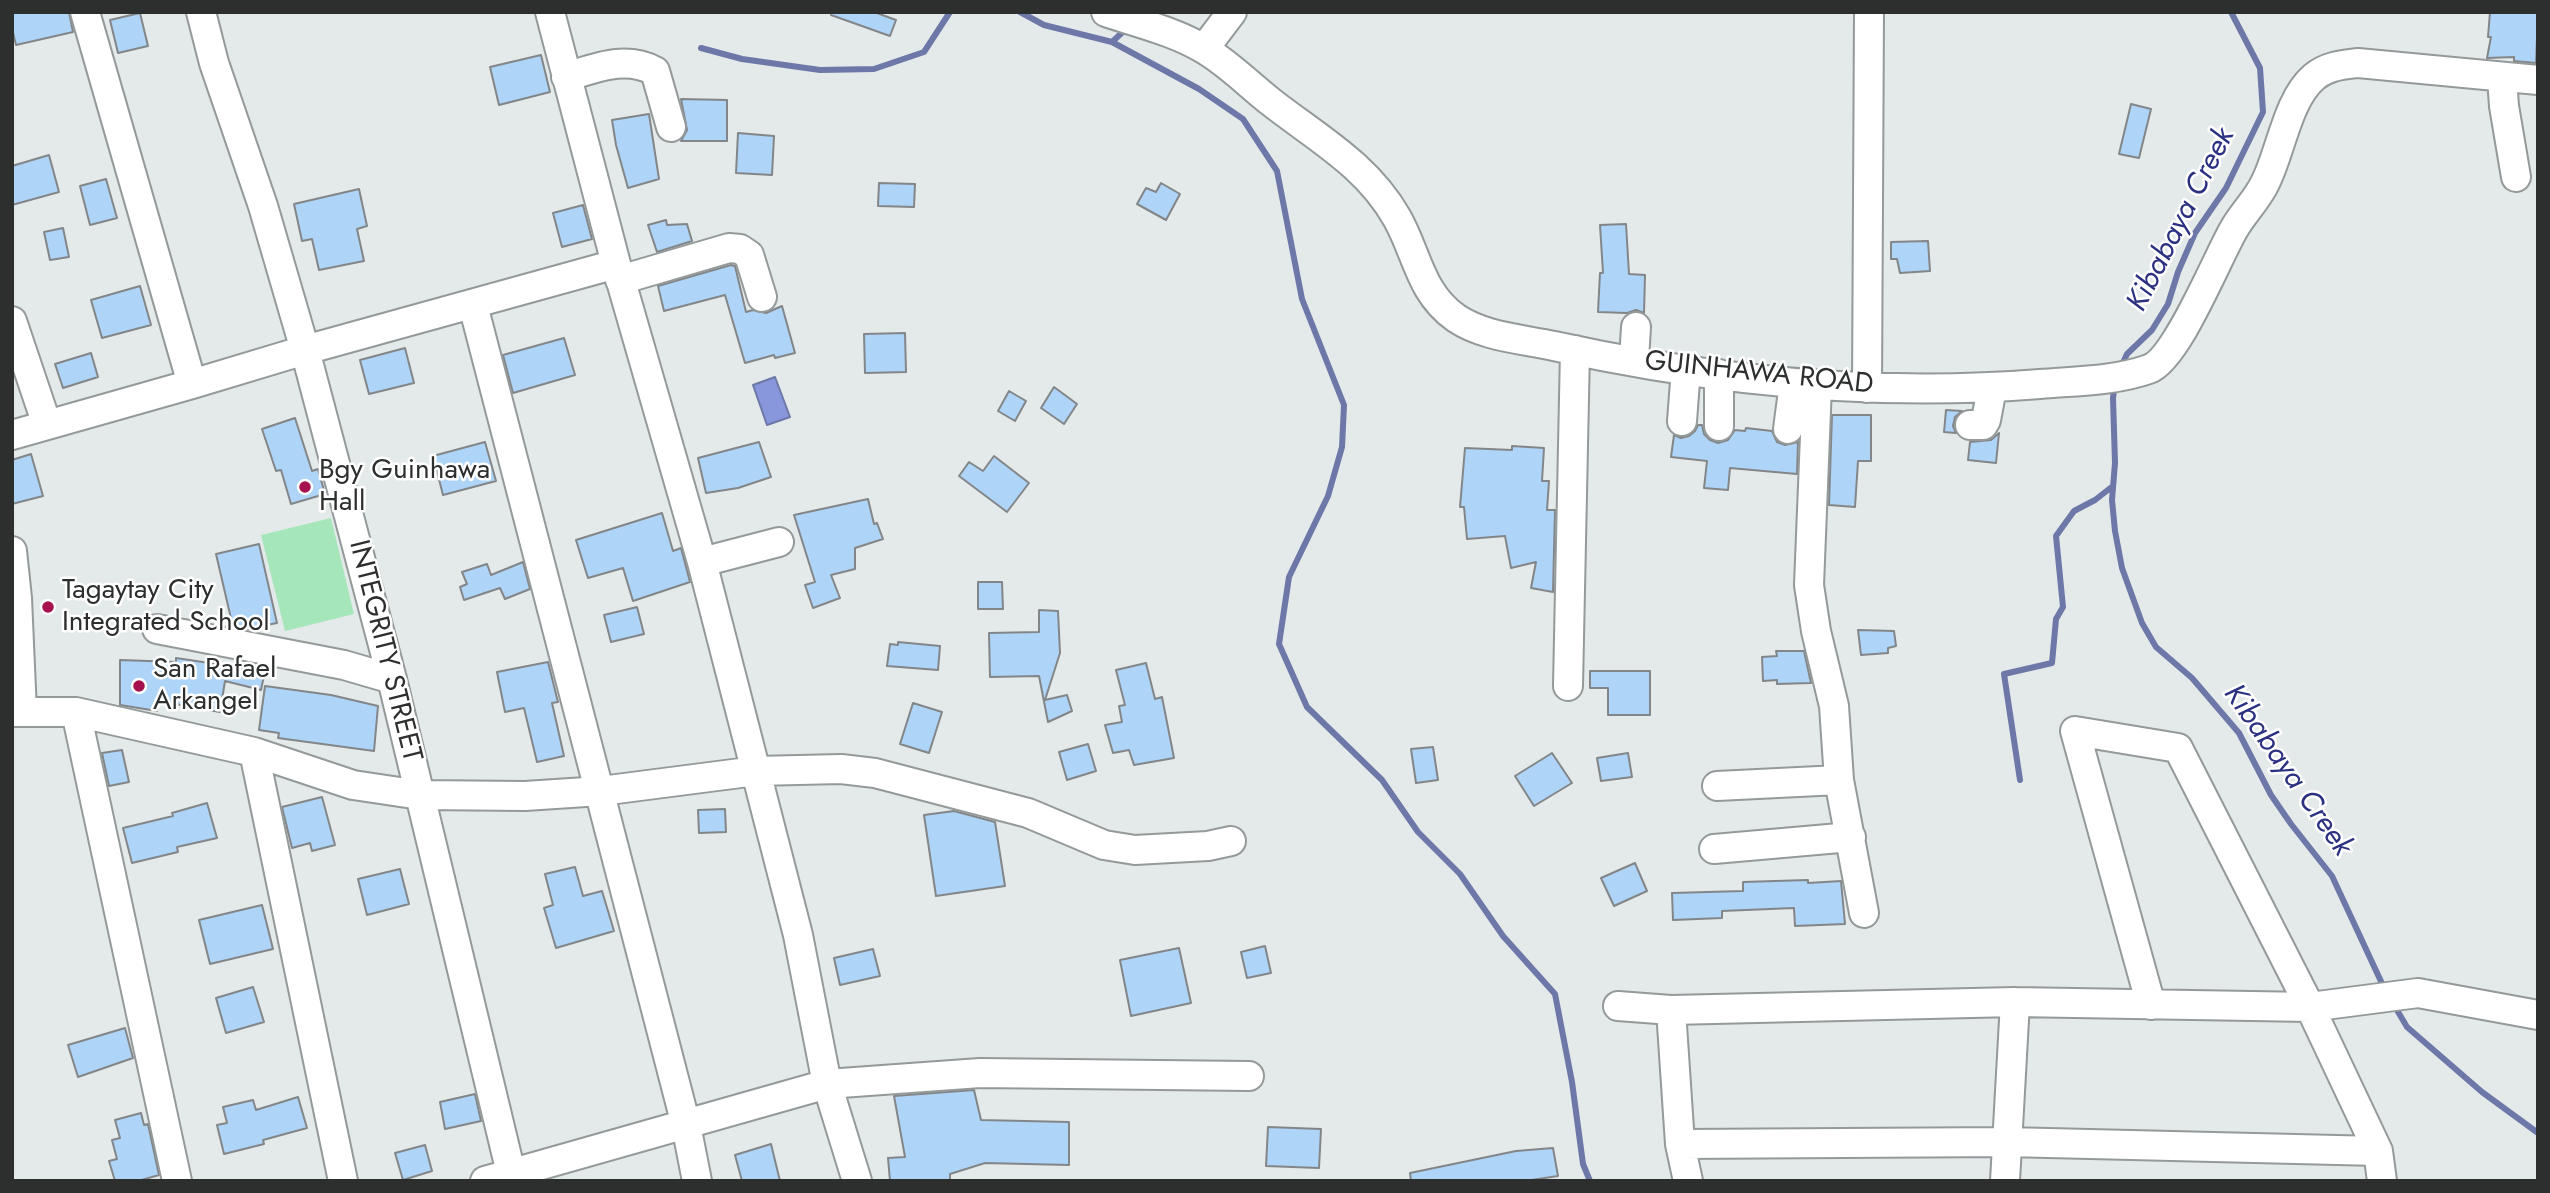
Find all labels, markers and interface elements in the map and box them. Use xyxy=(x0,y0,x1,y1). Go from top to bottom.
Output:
water label: Kibabaya Creek xyxy=(2120,122,2244,318)
street label: GUINHAWA ROAD xyxy=(1643,345,1875,403)
place label: Bgy Guinhawa Hall xyxy=(319,454,490,520)
marker: Bgy Guinhawa Hall xyxy=(297,479,313,495)
street label: INTEGRITY STREET xyxy=(340,537,428,765)
place label: Tagaytay City Integrated School xyxy=(62,574,270,640)
marker: Tagaytay City Integrated School xyxy=(40,599,56,615)
place label: San Rafael Arkangel xyxy=(153,653,276,719)
marker: San Rafael Arkangel xyxy=(131,678,147,694)
water label: Kibabaya Creek xyxy=(2215,678,2359,864)

